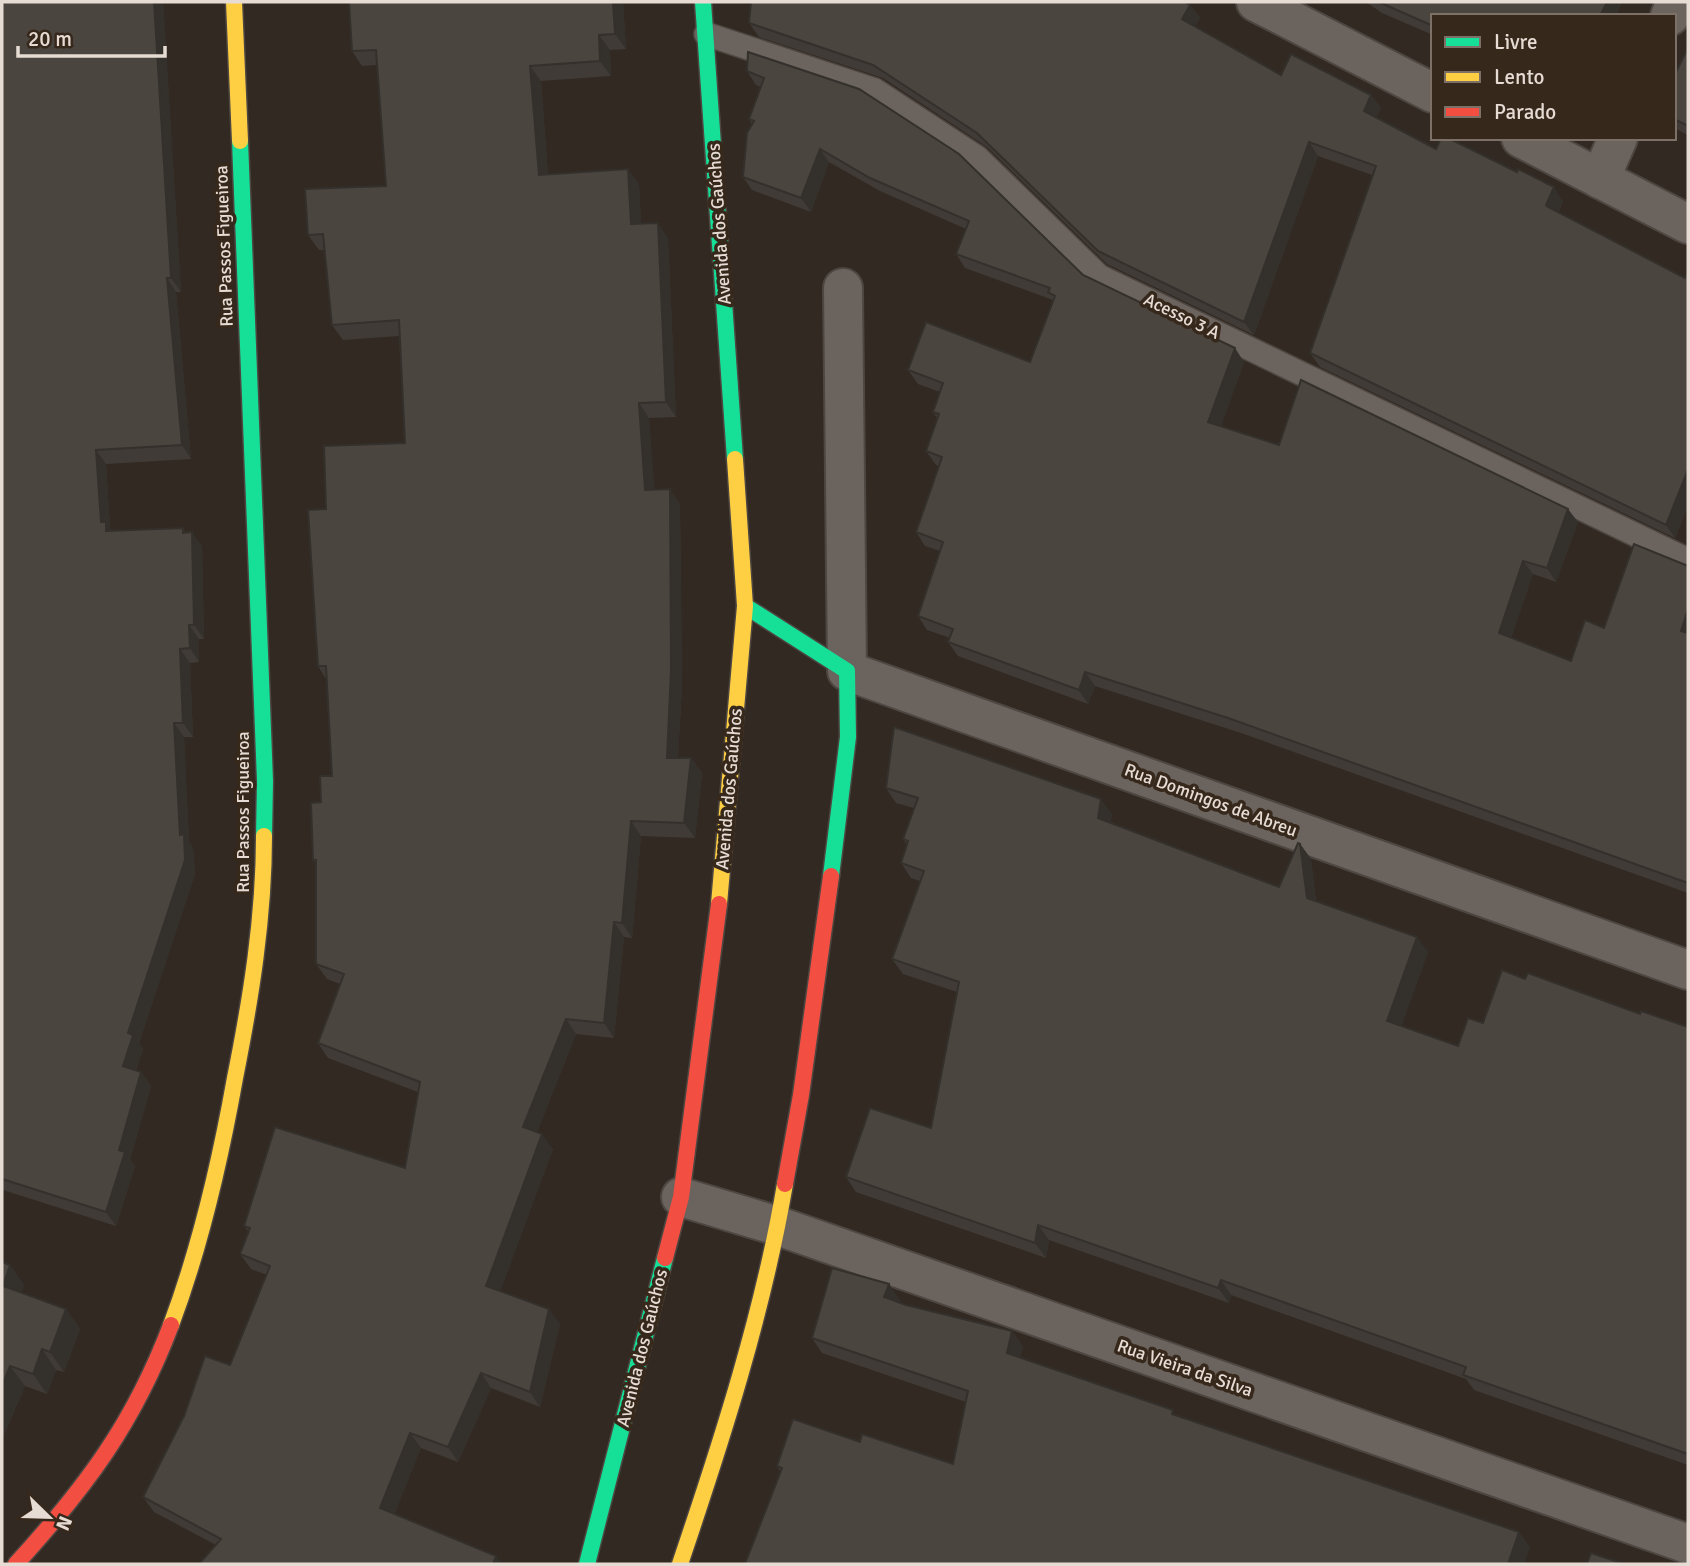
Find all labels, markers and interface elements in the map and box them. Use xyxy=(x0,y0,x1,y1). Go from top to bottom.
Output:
scale bar xyxy=(18,14,164,58)
legend xyxy=(1431,14,1676,140)
text: 20 m xyxy=(28,26,72,52)
text: Livre xyxy=(1494,29,1537,55)
text: Lento xyxy=(1494,64,1544,90)
text: Parado xyxy=(1494,99,1556,125)
street label: Avenida dos Gaúchos xyxy=(702,142,736,305)
street label: Rua Passos Figueiroa xyxy=(210,165,238,327)
street label: Acesso 3 A xyxy=(1140,288,1224,344)
street label: Avenida dos Gaúchos xyxy=(711,707,747,871)
street label: Rua Passos Figueiroa xyxy=(232,731,254,893)
street label: Rua Domingos de Abreu xyxy=(1122,758,1300,842)
street label: Avenida dos Gaúchos xyxy=(612,1267,672,1429)
street label: Rua Vieira da Silva xyxy=(1114,1334,1256,1402)
north arrow xyxy=(14,1482,84,1552)
text: N xyxy=(50,1512,77,1534)

